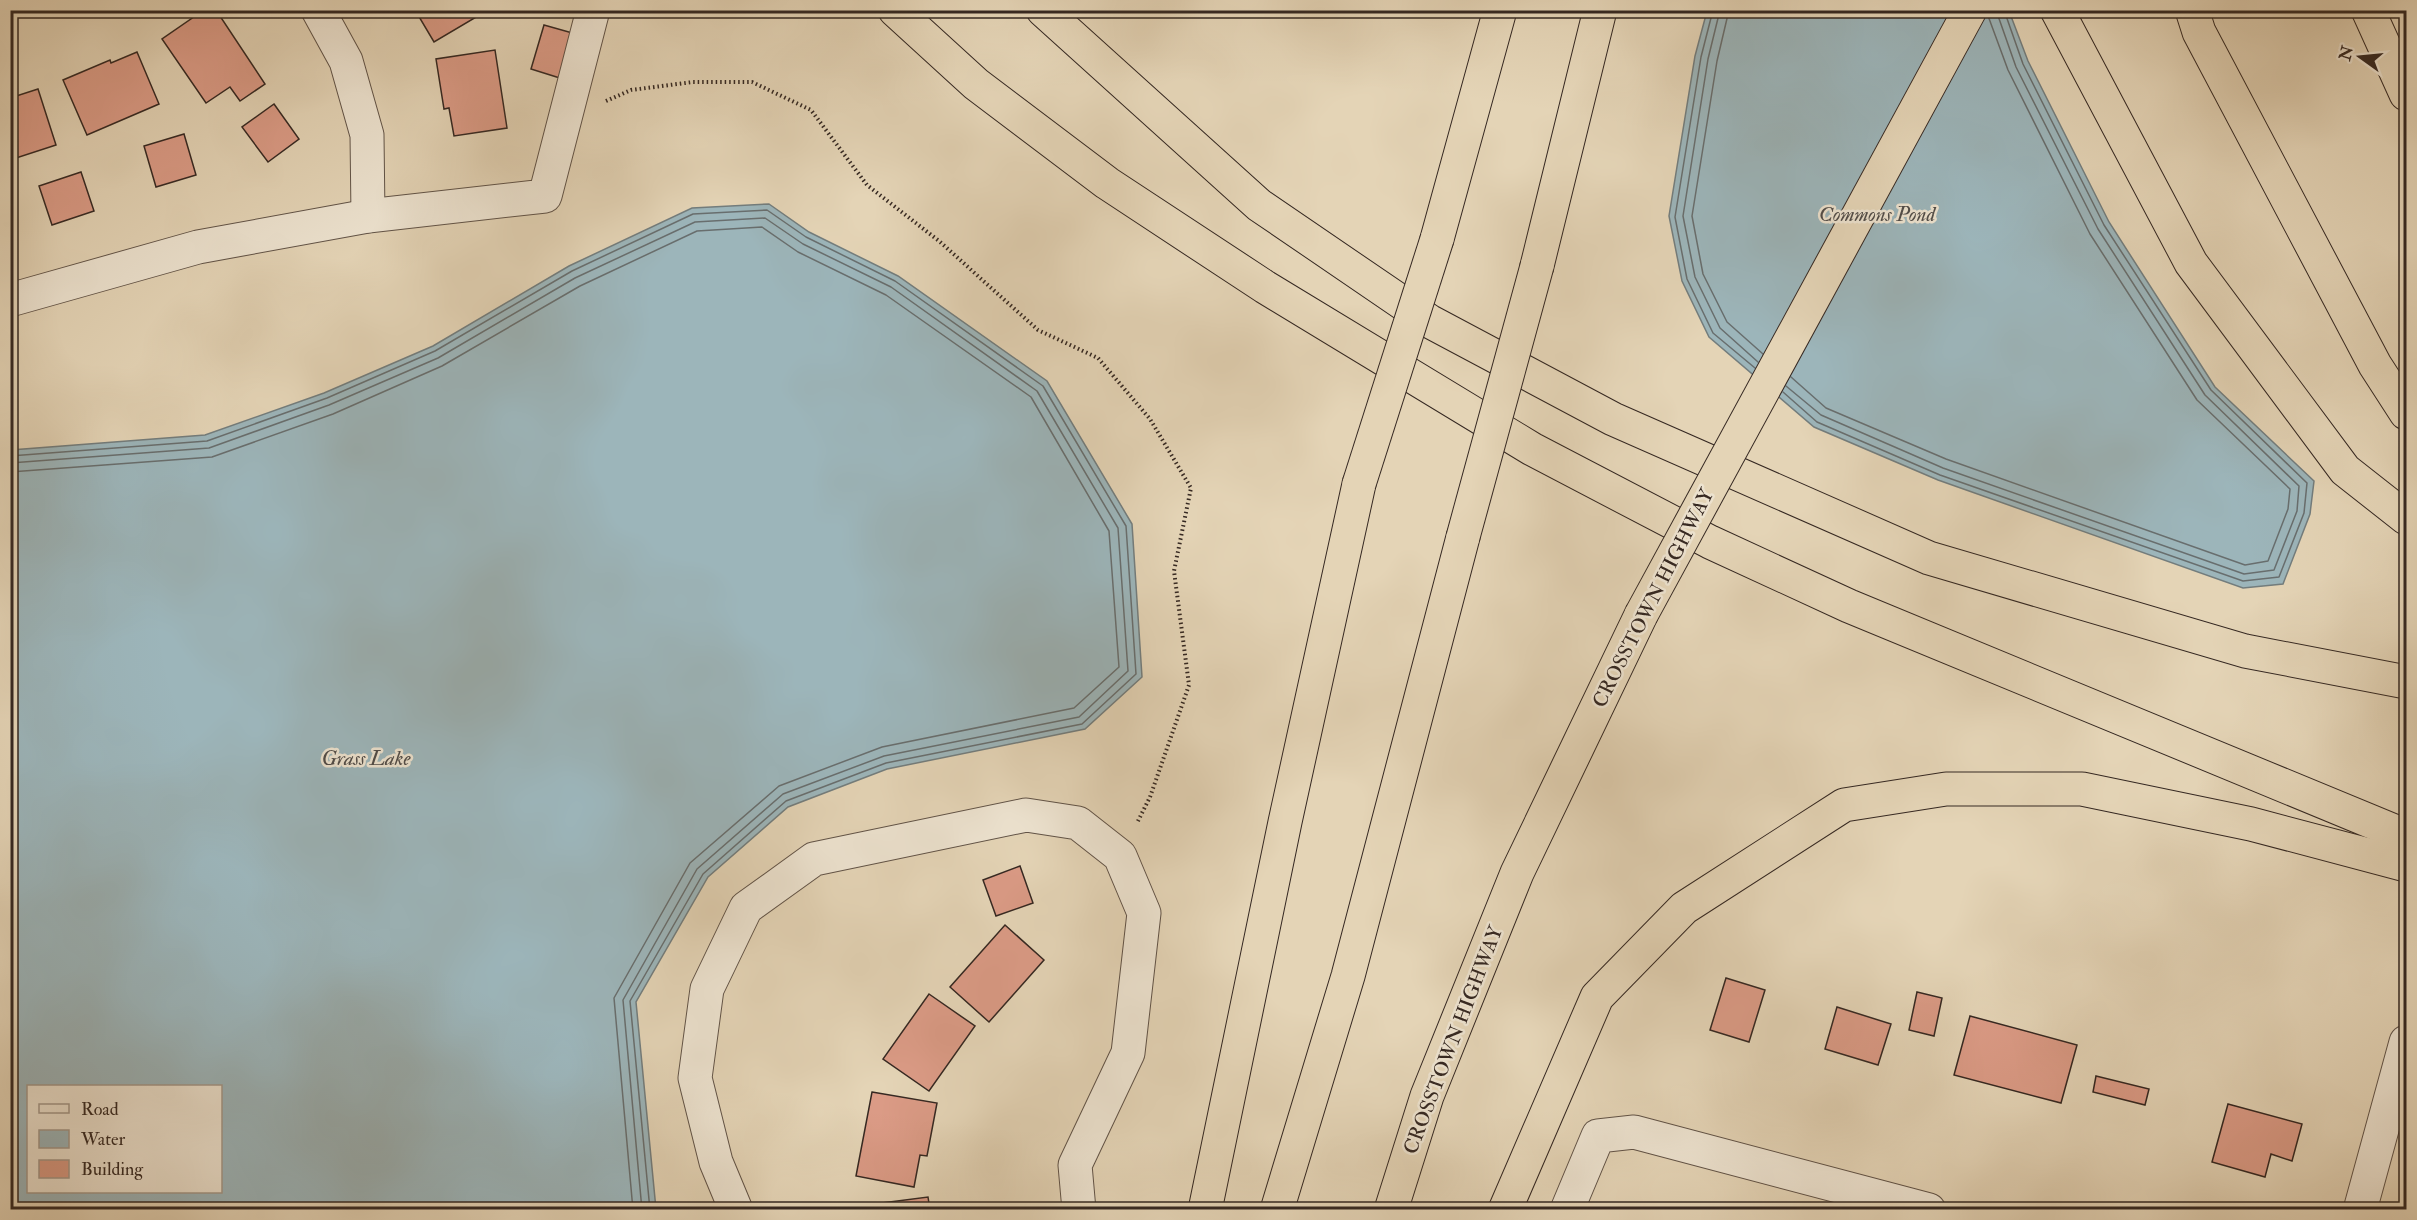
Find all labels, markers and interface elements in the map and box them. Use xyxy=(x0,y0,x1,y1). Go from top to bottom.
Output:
north arrow xyxy=(2330,27,2390,87)
text: N xyxy=(2335,43,2358,64)
water label: Commons Pond xyxy=(1819,201,1936,228)
street label: CROSSTOWN HIGHWAY xyxy=(1587,483,1720,712)
water label: Grass Lake xyxy=(321,745,412,772)
street label: CROSSTOWN HIGHWAY xyxy=(1398,921,1509,1158)
legend xyxy=(27,1085,222,1193)
text: Road xyxy=(81,1098,119,1121)
text: Water xyxy=(80,1128,125,1151)
text: Building xyxy=(81,1158,144,1181)

